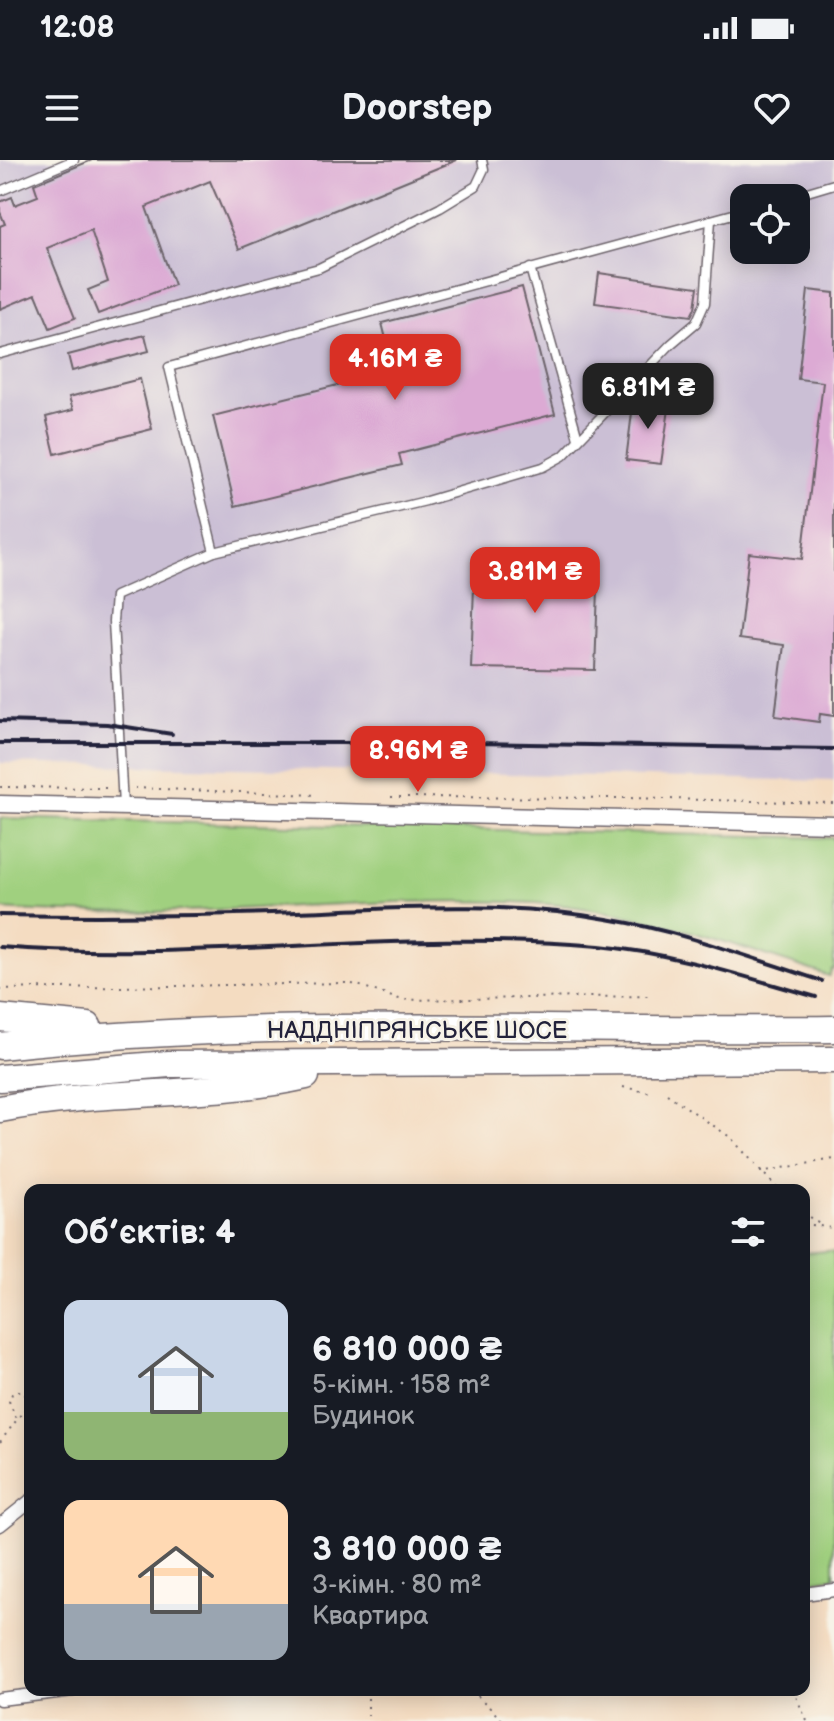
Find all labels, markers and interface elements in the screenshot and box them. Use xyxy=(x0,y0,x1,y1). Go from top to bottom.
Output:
text: 12:08 xyxy=(40,10,115,46)
icon: menu xyxy=(40,86,84,130)
icon: heart xyxy=(750,86,794,130)
text: Doorstep xyxy=(341,87,493,130)
map controls xyxy=(730,184,810,264)
button: locate xyxy=(730,184,810,264)
pin: 4.16M ₴ xyxy=(321,334,469,402)
text: 4.16M ₴ xyxy=(348,344,442,375)
pin: 6.81M ₴ xyxy=(574,363,722,431)
text: 6.81M ₴ xyxy=(601,373,695,404)
pin: 3.81M ₴ xyxy=(461,547,609,615)
text: 3.81M ₴ xyxy=(488,557,582,588)
pin: 8.96M ₴ xyxy=(344,726,492,794)
text: 8.96M ₴ xyxy=(368,736,468,767)
street label: НАДДНІПРЯНСЬКЕ ШОСЕ xyxy=(267,1016,567,1045)
icon: filters xyxy=(726,1210,770,1254)
text: Об’єктів: 4 xyxy=(64,1212,235,1253)
text: 6 810 000 ₴ xyxy=(312,1329,502,1370)
icon: home xyxy=(128,1332,224,1428)
text: 5-кімн. · 158 m² xyxy=(312,1370,490,1401)
text: Будинок xyxy=(312,1401,414,1432)
text: 3 810 000 ₴ xyxy=(312,1529,502,1570)
icon: home xyxy=(128,1532,224,1628)
text: 3-кімн. · 80 m² xyxy=(312,1570,482,1601)
text: Квартира xyxy=(312,1601,429,1632)

